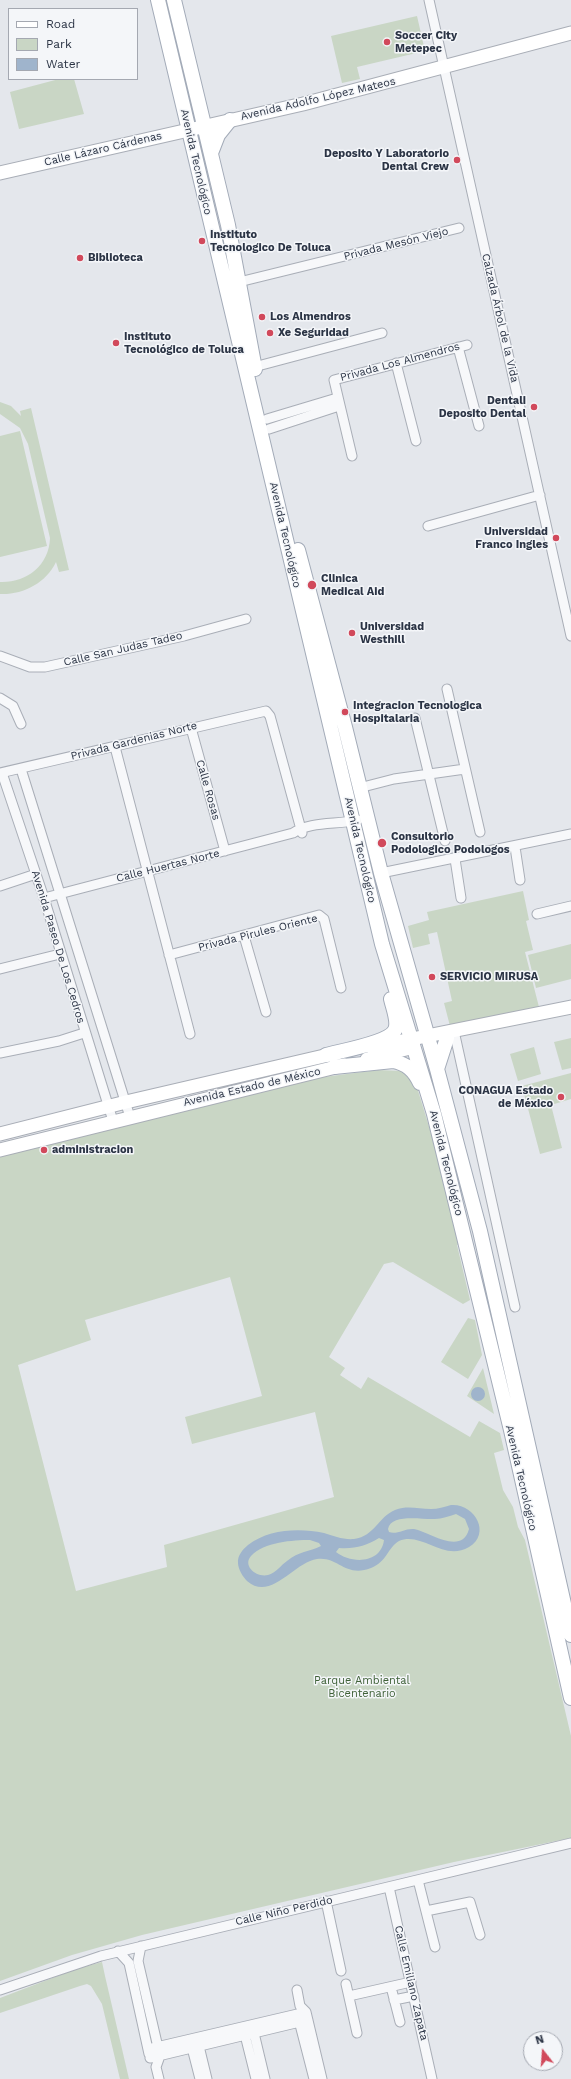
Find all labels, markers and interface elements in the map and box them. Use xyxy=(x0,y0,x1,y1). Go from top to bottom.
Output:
legend xyxy=(8,8,138,80)
text: Road xyxy=(46,17,75,31)
place label: Soccer City Metepec xyxy=(395,29,457,55)
text: Park xyxy=(46,37,72,51)
marker: Soccer City Metepec xyxy=(382,37,392,47)
text: Water xyxy=(46,57,80,71)
street label: Avenida Adolfo López Mateos xyxy=(239,75,397,123)
street label: Avenida Tecnológico xyxy=(177,108,215,216)
street label: Calle Lázaro Cárdenas xyxy=(43,129,163,169)
place label: Deposito Y Laboratorio Dental Crew xyxy=(324,147,449,173)
marker: Deposito Y Laboratorio Dental Crew xyxy=(452,155,462,165)
street label: Privada Mesón Viejo xyxy=(342,225,450,263)
place label: Instituto Tecnologico De Toluca xyxy=(210,228,331,254)
marker: Instituto Tecnologico De Toluca xyxy=(197,236,207,246)
place label: Biblioteca xyxy=(88,251,143,265)
street label: Calzada Árbol de la Vida xyxy=(479,252,521,384)
marker: Biblioteca xyxy=(75,253,85,263)
place label: Los Almendros xyxy=(270,310,351,324)
marker: Los Almendros xyxy=(257,312,267,322)
place label: Xe Seguridad xyxy=(278,326,349,340)
marker: Xe Seguridad xyxy=(265,328,275,338)
place label: Instituto Tecnológico de Toluca xyxy=(124,330,244,356)
marker: Instituto Tecnológico de Toluca xyxy=(111,338,121,348)
street label: Privada Los Almendros xyxy=(339,340,461,384)
place label: Dentali Deposito Dental xyxy=(439,394,526,420)
marker: Dentali Deposito Dental xyxy=(529,402,539,412)
street label: Avenida Tecnológico xyxy=(266,481,304,589)
place label: Universidad Franco Ingles xyxy=(475,525,548,551)
marker: Universidad Franco Ingles xyxy=(551,533,561,543)
place label: Clinica Medical Aid xyxy=(321,572,384,598)
marker: Clinica Medical Aid xyxy=(306,579,318,591)
place label: Universidad Westhill xyxy=(360,620,424,646)
marker: Universidad Westhill xyxy=(347,628,357,638)
street label: Calle San Judas Tadeo xyxy=(62,629,184,669)
place label: Integracion Tecnologica Hospitalaria xyxy=(353,699,482,725)
marker: Integracion Tecnologica Hospitalaria xyxy=(340,707,350,717)
street label: Privada Gardenias Norte xyxy=(69,719,199,763)
street label: Calle Rosas xyxy=(193,758,223,822)
street label: Avenida Tecnológico xyxy=(341,796,379,904)
place label: Consultorio Podologico Podologos xyxy=(391,830,510,856)
marker: Consultorio Podologico Podologos xyxy=(376,837,388,849)
street label: Calle Huertas Norte xyxy=(115,847,221,885)
street label: Avenida Paseo De Los Cedros xyxy=(28,869,88,1025)
street label: Privada Pirules Oriente xyxy=(197,912,319,954)
place label: SERVICIO MIRUSA xyxy=(440,970,538,984)
marker: SERVICIO MIRUSA xyxy=(427,972,437,982)
street label: Avenida Estado de México xyxy=(182,1065,322,1109)
place label: CONAGUA Estado de México xyxy=(458,1084,553,1110)
marker: CONAGUA Estado de México xyxy=(556,1092,566,1102)
street label: Avenida Tecnológico xyxy=(426,1109,466,1217)
place label: administracion xyxy=(52,1143,133,1157)
marker: administracion xyxy=(39,1145,49,1155)
street label: Avenida Tecnológico xyxy=(502,1424,540,1532)
park label: Parque Ambiental Bicentenario xyxy=(314,1674,410,1700)
street label: Calle Niño Perdido xyxy=(234,1893,334,1929)
street label: Calle Emiliano Zapata xyxy=(391,1924,431,2042)
north arrow xyxy=(523,2031,563,2071)
text: N xyxy=(534,2033,545,2047)

